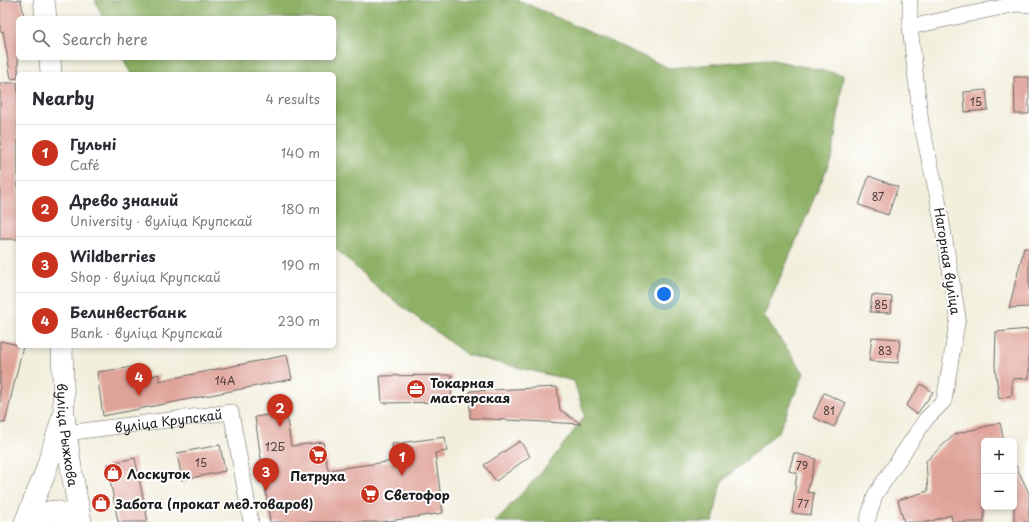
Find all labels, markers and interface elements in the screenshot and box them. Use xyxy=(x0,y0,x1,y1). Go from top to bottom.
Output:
search box xyxy=(16,16,336,60)
icon: search xyxy=(30,27,52,49)
text: Search here xyxy=(62,27,148,50)
text: Nearby xyxy=(32,85,94,111)
text: 4 results xyxy=(266,89,320,108)
house number: 15 xyxy=(970,93,982,110)
text: Гульнi xyxy=(70,132,116,155)
text: 1 xyxy=(42,143,48,162)
text: 140 m xyxy=(281,143,320,162)
text: Café xyxy=(70,155,99,174)
text: Древо знаний xyxy=(70,188,178,211)
house number: 87 xyxy=(872,188,884,205)
text: 2 xyxy=(40,199,50,218)
text: 180 m xyxy=(281,199,320,218)
street label: Нагорная вуліца xyxy=(930,206,966,316)
text: University · вуліца Крупскай xyxy=(70,211,253,230)
text: Wildberries xyxy=(70,244,156,267)
text: 3 xyxy=(41,255,49,274)
text: 190 m xyxy=(281,255,320,274)
text: Shop · вуліца Крупскай xyxy=(70,267,221,286)
your location xyxy=(654,284,674,304)
house number: 85 xyxy=(874,296,888,313)
text: Белинвестбанк xyxy=(70,300,186,323)
text: 4 xyxy=(41,311,49,330)
text: 230 m xyxy=(278,311,320,330)
text: Bank · вуліца Крупскай xyxy=(70,323,222,342)
house number: 83 xyxy=(878,342,892,359)
pin: 4 xyxy=(126,363,152,396)
house number: 14А xyxy=(215,372,236,389)
place label: Токарная мастерская xyxy=(430,373,510,407)
office icon: Токарная мастерская xyxy=(405,378,427,400)
street label: вуліца Рыжкова xyxy=(54,383,84,489)
pin: 2 xyxy=(267,394,293,427)
house number: 81 xyxy=(823,402,835,419)
street label: вуліца Крупскай xyxy=(113,404,223,436)
house number: 12Б xyxy=(265,438,285,455)
map controls xyxy=(981,438,1017,510)
button: + xyxy=(981,438,1017,474)
pin: 1 xyxy=(389,443,415,476)
supermarket icon: Петруха xyxy=(307,444,329,466)
house number: 15 xyxy=(195,454,207,471)
house number: 79 xyxy=(796,457,808,474)
pin: 3 xyxy=(253,458,279,491)
shop icon: Лоскуток xyxy=(102,462,124,484)
place label: Лоскуток xyxy=(127,464,191,483)
place label: Петруха xyxy=(290,466,346,485)
button: − xyxy=(981,474,1017,510)
supermarket icon: Светофор xyxy=(359,483,381,505)
place label: Светофор xyxy=(384,485,450,504)
shop icon: Забота (прокат мед.товаров) xyxy=(90,492,112,514)
place label: Забота (прокат мед.товаров) xyxy=(114,494,313,513)
house number: 77 xyxy=(797,495,809,512)

